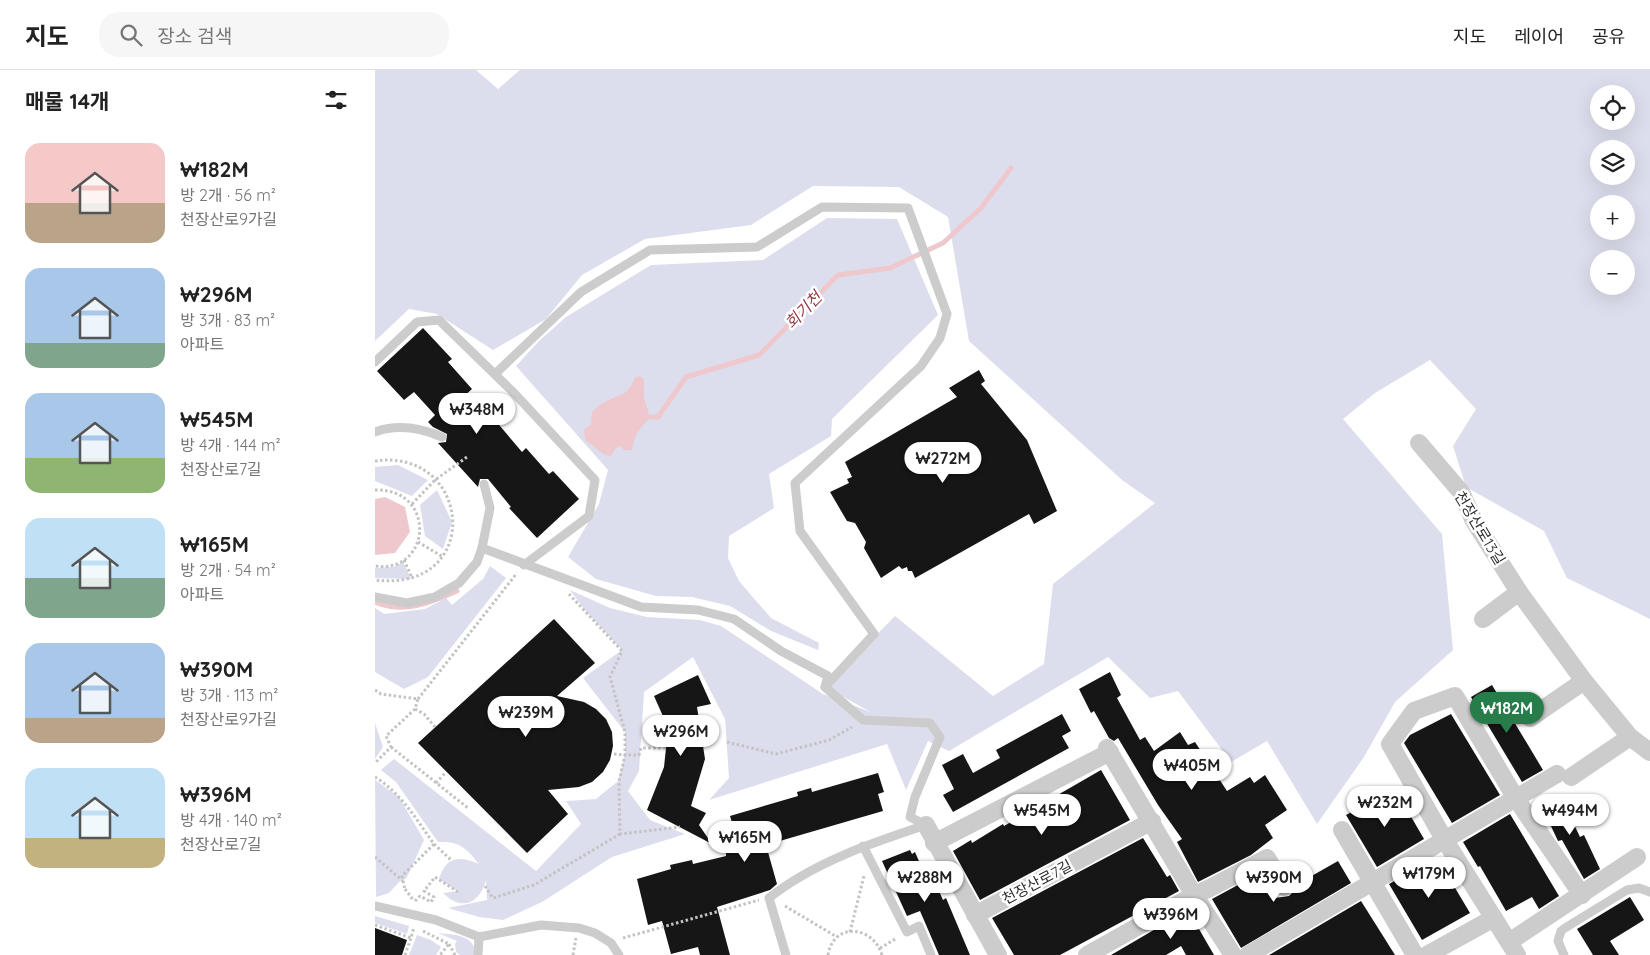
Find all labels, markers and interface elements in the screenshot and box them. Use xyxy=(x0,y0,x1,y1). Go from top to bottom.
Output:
search box xyxy=(99,12,449,57)
text: 지도 xyxy=(25,21,69,51)
icon: search xyxy=(117,21,145,49)
text: 장소 검색 xyxy=(157,24,232,48)
text: 지도 xyxy=(1453,25,1486,48)
text: 레이어 xyxy=(1514,25,1564,48)
text: 공유 xyxy=(1592,25,1625,48)
map controls xyxy=(1590,85,1635,295)
button: locate xyxy=(1590,85,1635,130)
icon: filters xyxy=(322,86,350,114)
text: 매물 14개 xyxy=(25,88,109,114)
button: layers xyxy=(1590,140,1635,185)
text: ₩182M xyxy=(180,156,249,182)
icon: home xyxy=(65,163,125,223)
text: 방 2개 · 56 m² xyxy=(180,185,276,205)
button: + xyxy=(1590,195,1635,240)
text: 천장산로9가길 xyxy=(180,209,277,229)
button: − xyxy=(1590,250,1635,295)
text: ₩296M xyxy=(180,281,253,307)
water label: 회기천 xyxy=(780,286,827,333)
icon: home xyxy=(65,288,125,348)
text: 방 3개 · 83 m² xyxy=(180,310,275,330)
text: 아파트 xyxy=(180,334,224,354)
pin: ₩348M xyxy=(442,392,512,435)
text: ₩348M xyxy=(450,399,504,419)
text: ₩545M xyxy=(180,406,254,432)
icon: home xyxy=(65,413,125,473)
text: 방 4개 · 144 m² xyxy=(180,435,281,455)
pin: ₩272M xyxy=(908,442,978,484)
text: ₩272M xyxy=(915,448,971,468)
text: 천장산로7길 xyxy=(180,459,262,479)
street label: 천장산로13길 xyxy=(1451,488,1509,568)
text: ₩165M xyxy=(180,531,249,557)
icon: home xyxy=(65,538,125,598)
text: 방 2개 · 54 m² xyxy=(180,560,276,580)
text: 아파트 xyxy=(180,584,224,604)
text: ₩390M xyxy=(180,656,253,682)
icon: home xyxy=(65,663,125,723)
text: 방 3개 · 113 m² xyxy=(180,685,278,705)
pin: ₩182M xyxy=(1472,692,1542,734)
pin: ₩239M xyxy=(491,696,561,738)
text: ₩182M xyxy=(1481,698,1533,718)
text: ₩239M xyxy=(499,702,553,722)
text: 천장산로9가길 xyxy=(180,709,277,729)
pin: ₩296M xyxy=(646,714,716,757)
text: ₩296M xyxy=(653,721,709,741)
pin: ₩405M xyxy=(1157,748,1227,791)
text: ₩405M xyxy=(1164,755,1220,775)
text: ₩396M xyxy=(180,781,252,807)
pin: ₩232M xyxy=(1350,786,1420,828)
icon: home xyxy=(65,788,125,848)
text: ₩232M xyxy=(1358,792,1413,812)
pin: ₩545M xyxy=(1007,794,1077,836)
pin: ₩494M xyxy=(1535,794,1605,836)
text: ₩545M xyxy=(1014,800,1070,820)
text: ₩494M xyxy=(1542,800,1598,820)
text: 방 4개 · 140 m² xyxy=(180,810,282,830)
pin: ₩165M xyxy=(710,820,780,863)
text: ₩165M xyxy=(719,827,771,847)
text: 천장산로7길 xyxy=(180,834,262,854)
street label: 천장산로7길 xyxy=(999,856,1075,908)
pin: ₩179M xyxy=(1394,856,1464,899)
pin: ₩288M xyxy=(890,860,960,903)
pin: ₩390M xyxy=(1239,860,1309,903)
text: ₩179M xyxy=(1403,863,1455,883)
text: ₩288M xyxy=(898,867,952,887)
text: ₩390M xyxy=(1246,867,1302,887)
pin: ₩396M xyxy=(1136,898,1206,940)
text: ₩396M xyxy=(1144,904,1198,924)

